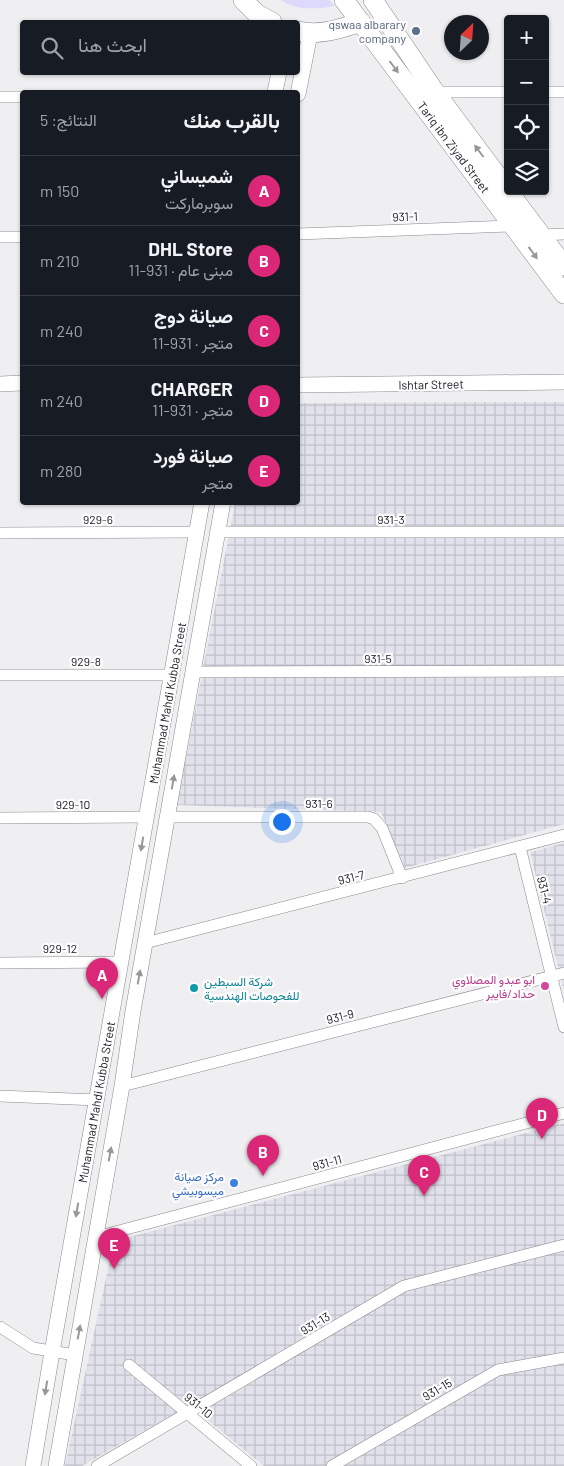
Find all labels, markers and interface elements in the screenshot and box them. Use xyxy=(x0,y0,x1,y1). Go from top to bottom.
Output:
north arrow xyxy=(444,15,489,60)
map controls xyxy=(504,15,549,195)
button: + xyxy=(504,15,549,60)
place label: qswaa albarary company xyxy=(329,17,406,45)
search box xyxy=(20,20,300,75)
marker: qswaa albarary company xyxy=(410,25,422,37)
text: ابحث هنا xyxy=(78,33,147,56)
icon: search xyxy=(38,34,66,62)
one-way arrow xyxy=(389,60,400,73)
button: − xyxy=(504,60,549,105)
street label: Tariq ibn Ziyad Street xyxy=(415,99,493,195)
button: locate xyxy=(504,105,549,150)
text: بالقرب منك xyxy=(184,107,280,132)
text: النتائج: 5 xyxy=(40,110,97,129)
one-way arrow xyxy=(474,144,484,158)
button: layers xyxy=(504,150,549,195)
text: شميساني xyxy=(161,164,233,187)
text: 150 m xyxy=(40,181,79,200)
text: A xyxy=(259,181,269,200)
text: سوبرماركت xyxy=(165,193,233,212)
street label: 931-1 xyxy=(392,209,418,223)
text: DHL Store xyxy=(148,237,233,260)
one-way arrow xyxy=(528,246,539,259)
text: 210 m xyxy=(40,251,79,270)
text: B xyxy=(259,251,269,270)
text: مبنى عام · 931-11 xyxy=(129,260,233,279)
text: صيانة دوج xyxy=(154,304,233,327)
text: 240 m xyxy=(40,321,83,340)
text: C xyxy=(259,321,269,340)
text: متجر · 931-11 xyxy=(152,333,233,352)
street label: Ishtar Street xyxy=(398,376,464,392)
text: CHARGER xyxy=(151,377,233,400)
text: 240 m xyxy=(40,391,83,410)
text: D xyxy=(259,391,269,410)
text: متجر · 931-11 xyxy=(152,400,233,419)
text: صيانة فورد xyxy=(153,444,233,467)
text: 280 m xyxy=(40,461,82,480)
text: E xyxy=(259,461,269,480)
text: متجر xyxy=(202,473,233,492)
street label: 929-6 xyxy=(83,512,113,526)
street label: 931-3 xyxy=(377,512,405,526)
street label: Muhammad Mahdi Kubba Street xyxy=(146,621,188,785)
street label: 931-5 xyxy=(364,651,392,665)
street label: 929-8 xyxy=(71,654,101,668)
one-way arrow xyxy=(170,774,178,790)
street label: 931-6 xyxy=(305,796,333,810)
street label: 929-10 xyxy=(56,797,90,811)
your location xyxy=(269,809,295,835)
one-way arrow xyxy=(138,836,146,852)
street label: 931-7 xyxy=(336,867,366,887)
street label: 931-4 xyxy=(535,875,555,905)
street label: 929-12 xyxy=(43,941,77,955)
pin: A xyxy=(86,958,118,999)
one-way arrow xyxy=(136,968,144,984)
place label: ابو عبدو المصلاوي حداد/فايبر xyxy=(452,972,535,1002)
place label: شركة السبطين للفحوصات الهندسية xyxy=(204,974,300,1004)
marker: ابو عبدو المصلاوي حداد/فايبر xyxy=(539,980,551,992)
marker: شركة السبطين للفحوصات الهندسية xyxy=(188,982,200,994)
street label: 931-9 xyxy=(325,1006,355,1026)
street label: Muhammad Mahdi Kubba Street xyxy=(75,1020,117,1184)
pin: D xyxy=(526,1098,558,1139)
pin: B xyxy=(247,1135,279,1176)
one-way arrow xyxy=(107,1146,115,1162)
street label: 931-11 xyxy=(311,1151,343,1173)
pin: C xyxy=(408,1155,440,1196)
place label: مركز صيانة ميسوبيشي xyxy=(172,1169,224,1201)
marker: مركز صيانة ميسوبيشي xyxy=(228,1177,240,1189)
one-way arrow xyxy=(73,1203,81,1219)
pin: E xyxy=(98,1228,130,1269)
street label: 931-13 xyxy=(298,1309,332,1337)
one-way arrow xyxy=(76,1323,84,1339)
street label: 931-15 xyxy=(420,1375,454,1403)
one-way arrow xyxy=(42,1380,50,1396)
street label: 931-10 xyxy=(182,1389,216,1421)

